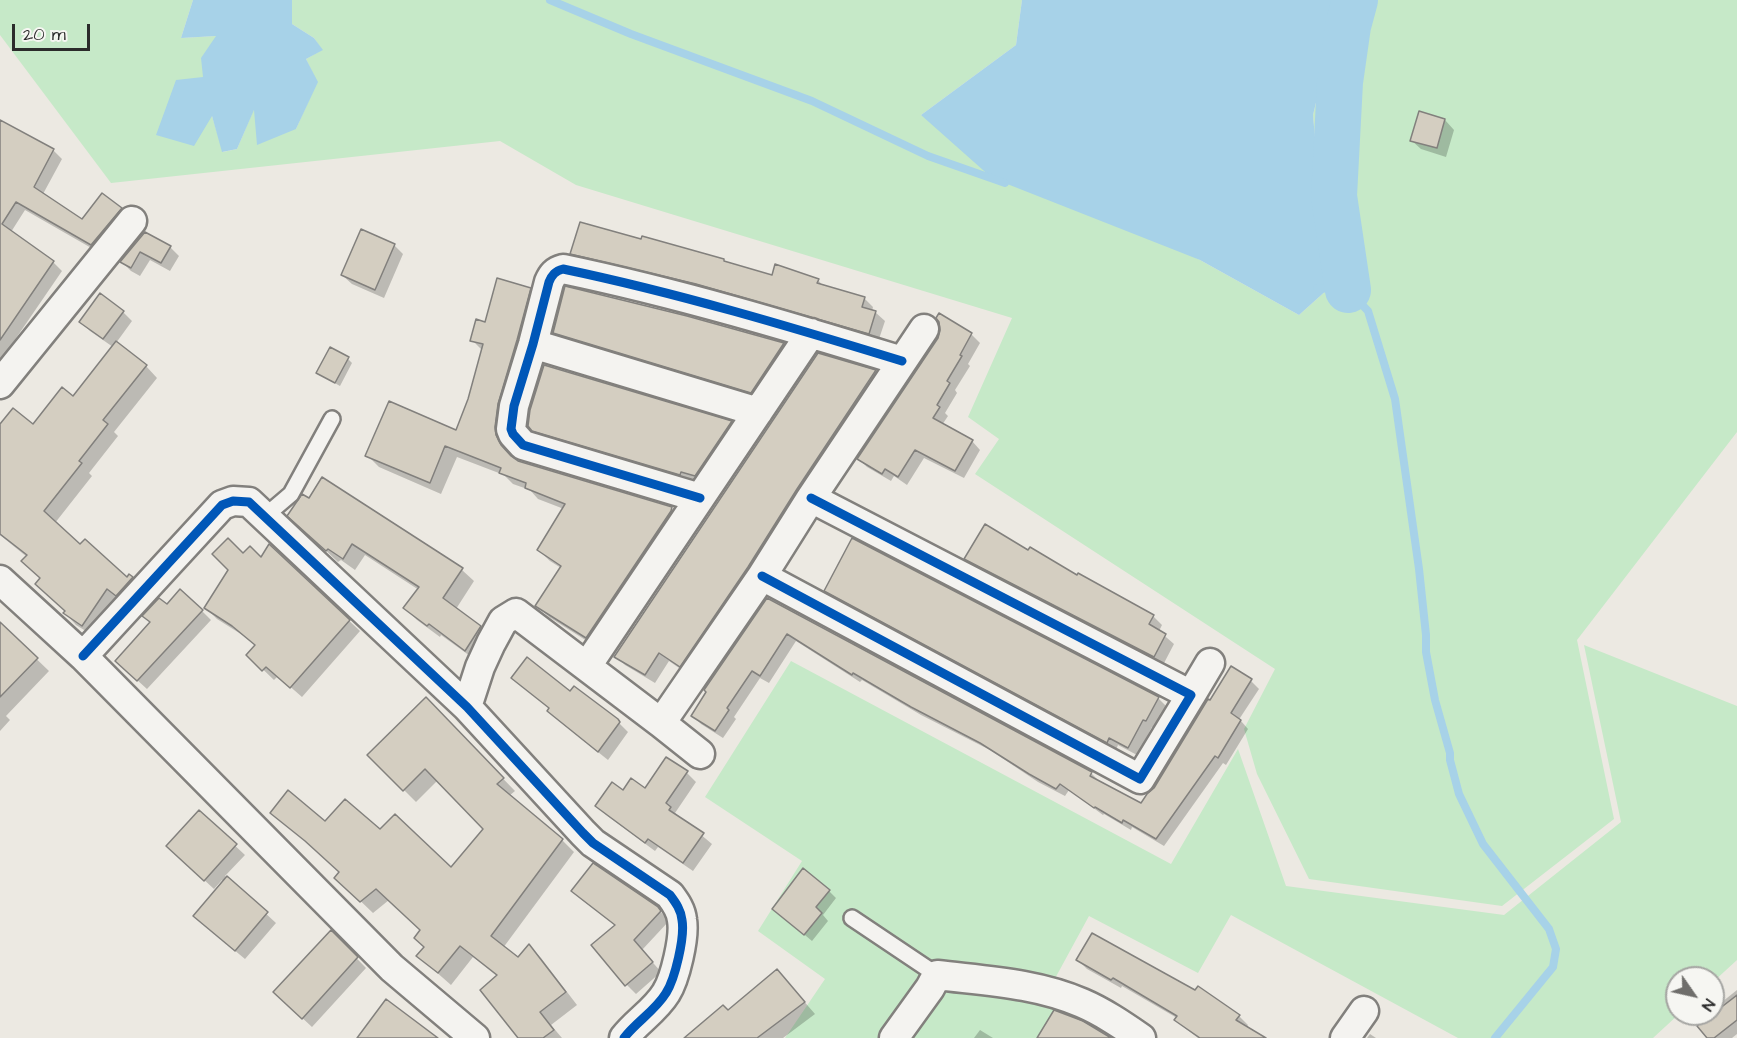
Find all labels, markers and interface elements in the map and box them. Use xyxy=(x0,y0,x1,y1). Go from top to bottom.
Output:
scale bar xyxy=(15,12,93,50)
text: 20 m xyxy=(23,22,66,47)
north arrow xyxy=(1665,966,1725,1026)
text: N xyxy=(1696,995,1720,1015)

